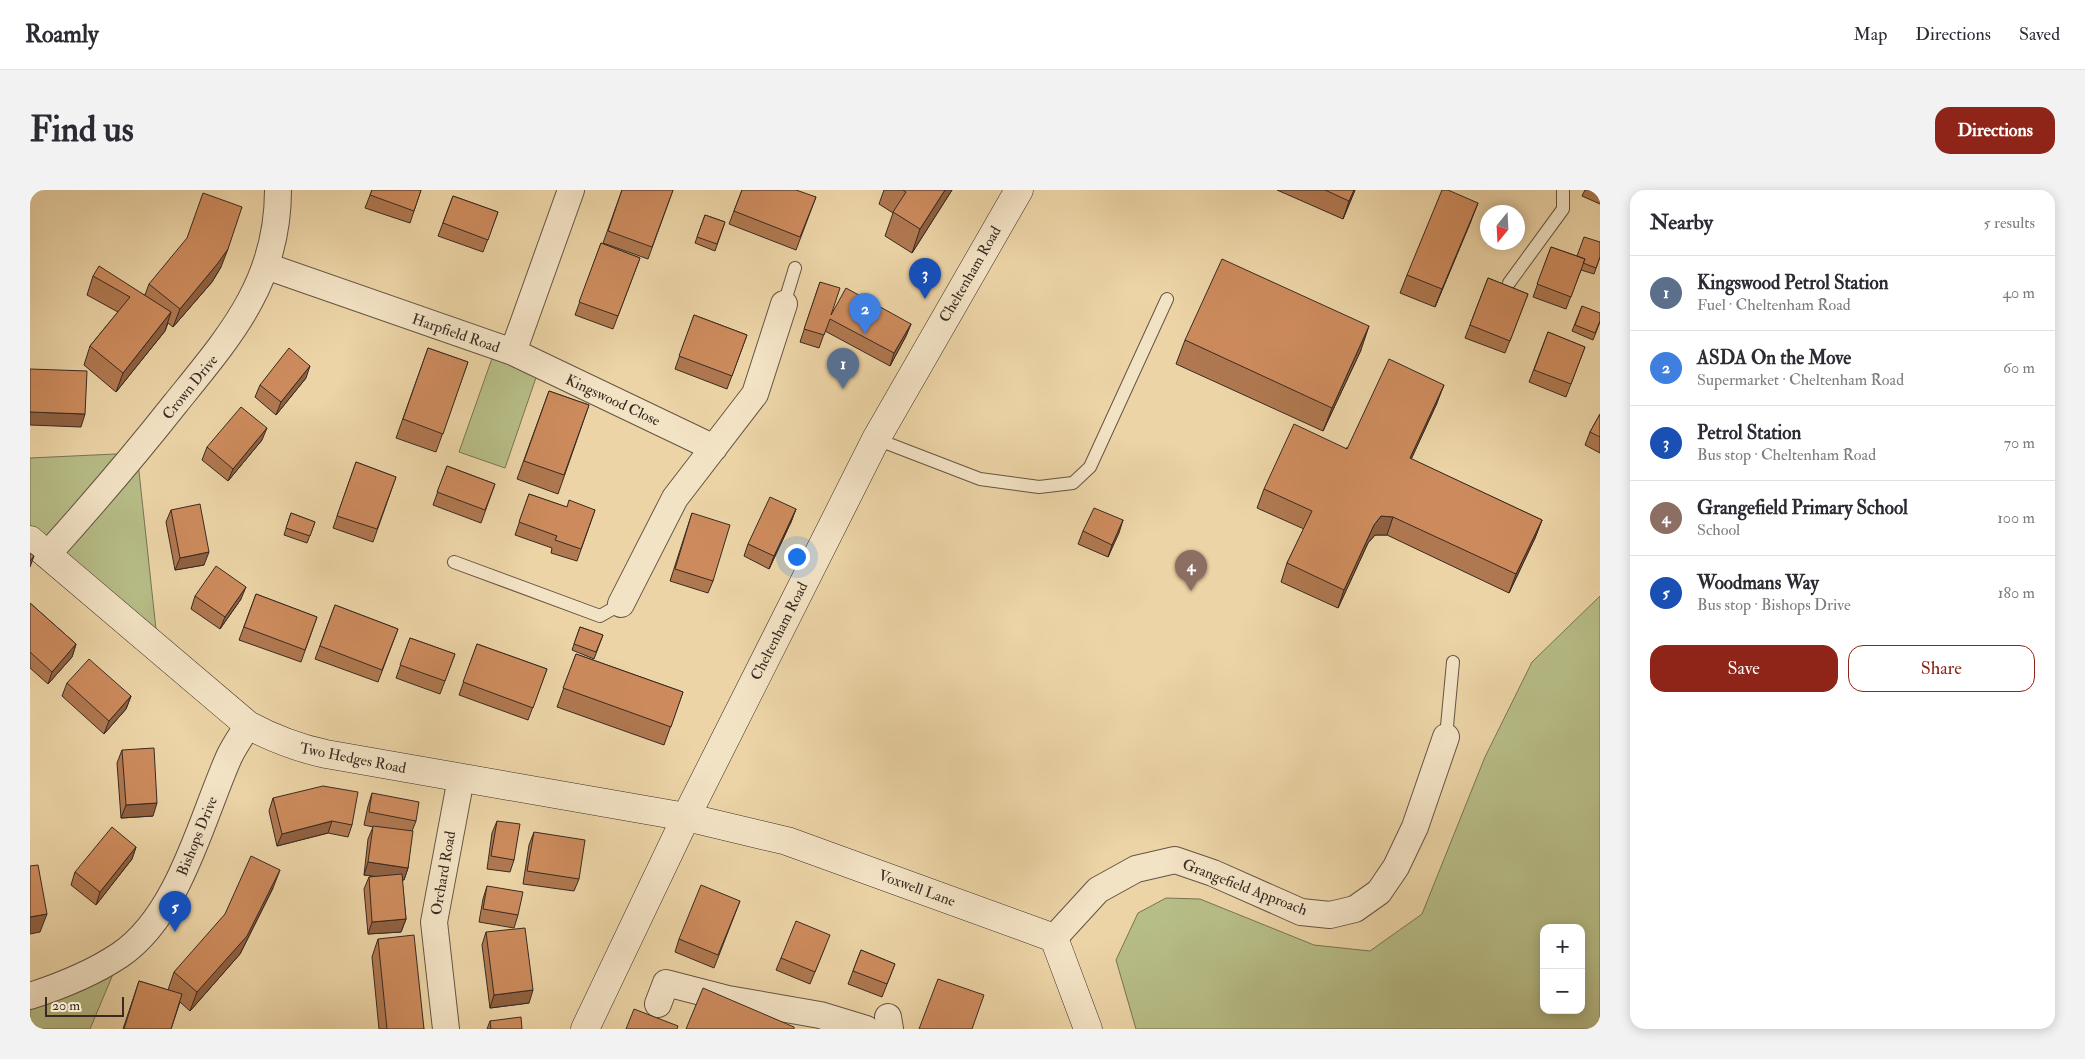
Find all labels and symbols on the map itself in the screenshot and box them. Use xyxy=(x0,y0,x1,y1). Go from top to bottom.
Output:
north arrow xyxy=(1480,205,1525,250)
street label: Cheltenham Road xyxy=(935,222,1006,326)
pin: 3 xyxy=(909,258,941,299)
pin: 2 xyxy=(849,293,881,334)
street label: Harpfield Road xyxy=(409,310,503,359)
pin: 1 xyxy=(827,348,859,389)
street label: Crown Drive xyxy=(158,351,222,424)
street label: Kingswood Close xyxy=(562,370,663,431)
your location xyxy=(784,544,810,570)
pin: 4 xyxy=(1175,550,1207,591)
street label: Cheltenham Road xyxy=(746,578,813,684)
street label: Two Hedges Road xyxy=(298,739,408,778)
street label: Bishops Drive xyxy=(173,794,223,879)
street label: Orchard Road xyxy=(427,829,460,917)
street label: Grangefield Approach xyxy=(1179,855,1310,921)
street label: Voxwell Lane xyxy=(876,866,958,911)
pin: 5 xyxy=(159,891,191,932)
scale bar xyxy=(45,994,124,1017)

